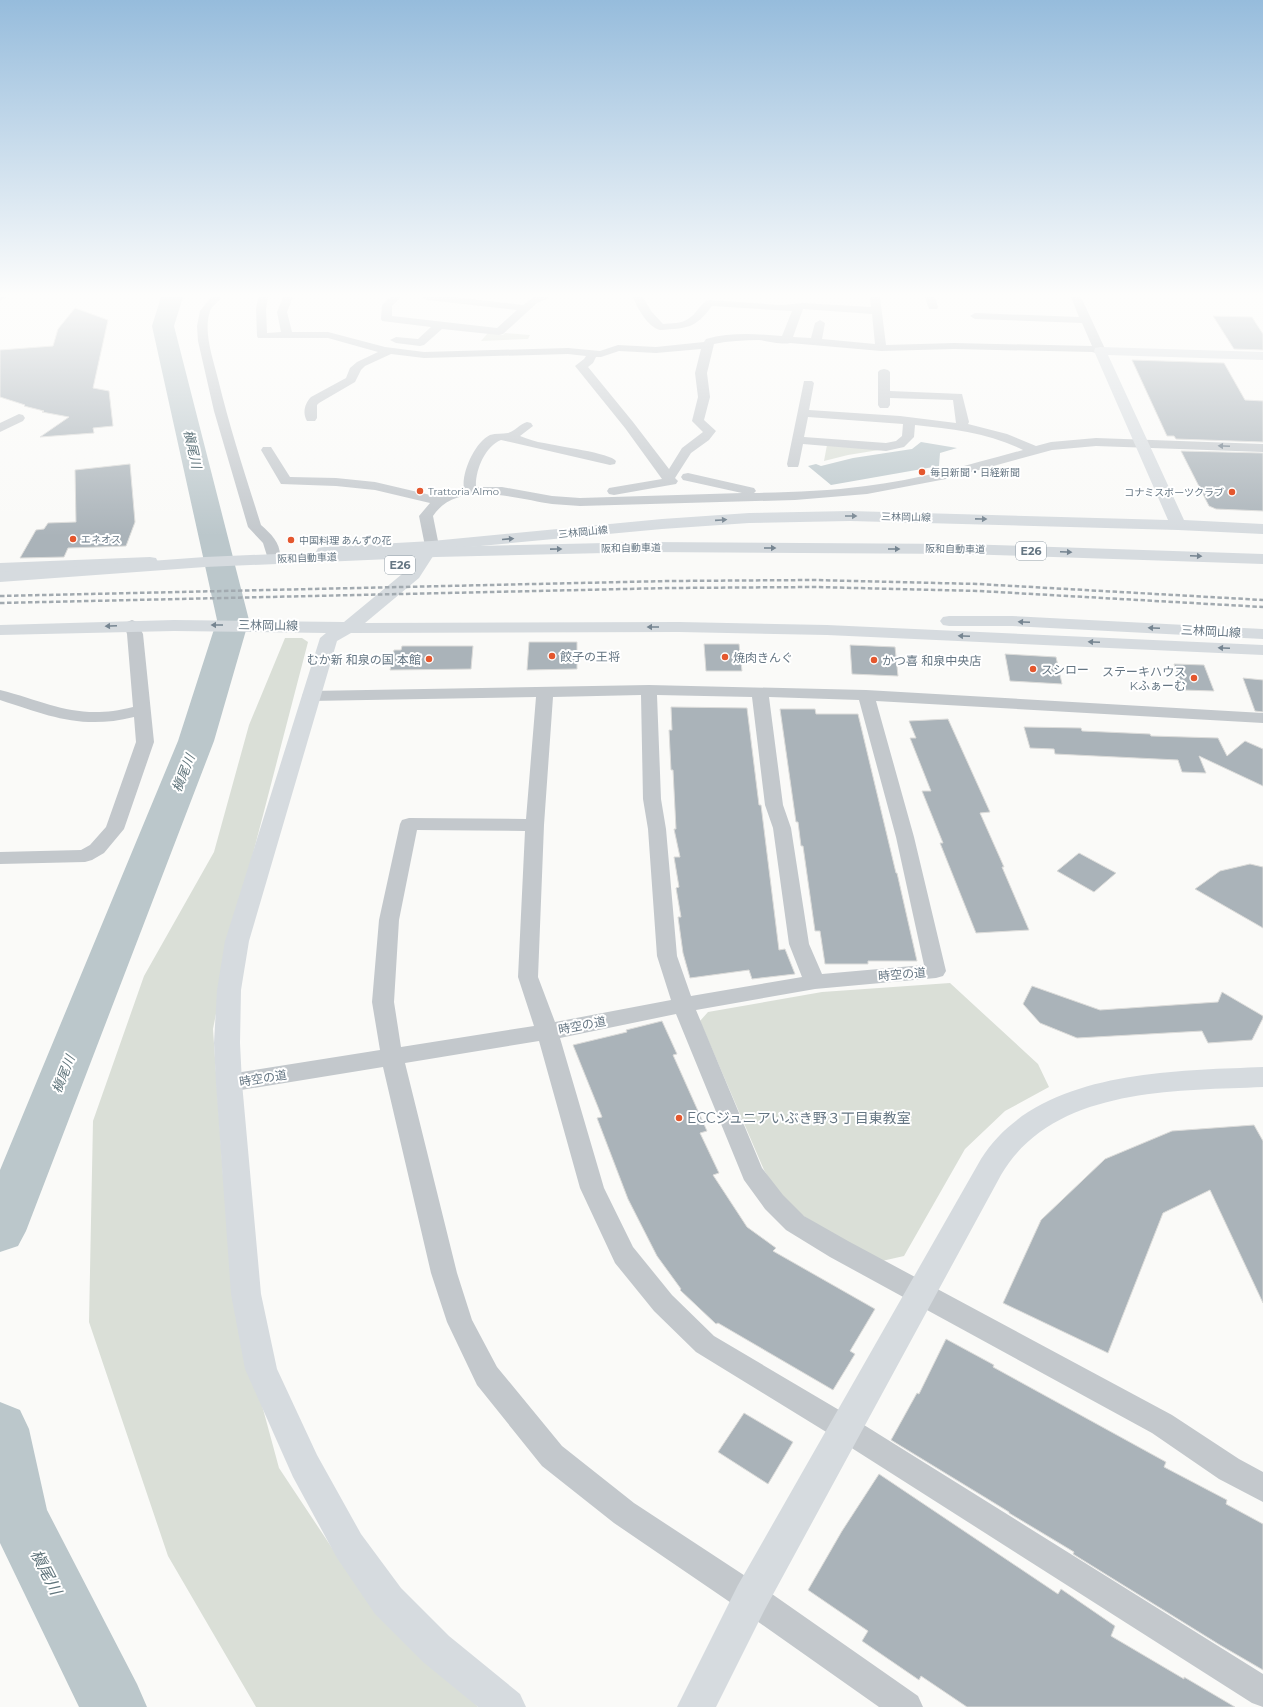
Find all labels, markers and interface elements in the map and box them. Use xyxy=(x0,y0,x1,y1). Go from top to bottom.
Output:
water label: 槇尾川 xyxy=(181,428,206,472)
one-way arrow xyxy=(1218,443,1230,450)
place label: 毎日新聞・日経新聞 xyxy=(930,466,1020,479)
marker: 毎日新聞・日経新聞 xyxy=(917,467,927,477)
place label: Trattoria Almo xyxy=(428,485,499,498)
marker: Trattoria Almo xyxy=(415,486,425,496)
place label: コナミスポーツクラブ xyxy=(1124,486,1224,499)
marker: コナミスポーツクラブ xyxy=(1227,487,1237,497)
street label: 三林岡山線 xyxy=(881,510,931,524)
one-way arrow xyxy=(845,513,858,519)
one-way arrow xyxy=(715,516,727,523)
one-way arrow xyxy=(975,516,988,522)
street label: 三林岡山線 xyxy=(557,523,609,541)
place label: エネオス xyxy=(81,533,121,546)
marker: エネオス xyxy=(68,534,78,544)
place label: 中国料理 あんずの花 xyxy=(299,534,392,547)
marker: 中国料理 あんずの花 xyxy=(286,535,296,545)
one-way arrow xyxy=(502,536,514,542)
street label: 阪和自動車道 xyxy=(601,541,661,555)
street label: 阪和自動車道 xyxy=(925,542,985,556)
road number: E26 xyxy=(1016,542,1046,560)
one-way arrow xyxy=(764,545,777,551)
one-way arrow xyxy=(550,546,562,553)
one-way arrow xyxy=(888,546,901,552)
one-way arrow xyxy=(1060,549,1073,555)
street label: 阪和自動車道 xyxy=(277,550,337,566)
one-way arrow xyxy=(1190,553,1202,560)
road number: E26 xyxy=(385,556,415,574)
street label: 三林岡山線 xyxy=(238,617,298,633)
one-way arrow xyxy=(1018,618,1030,625)
one-way arrow xyxy=(210,622,223,628)
street label: 三林岡山線 xyxy=(1181,622,1241,640)
one-way arrow xyxy=(104,623,117,629)
one-way arrow xyxy=(646,624,659,630)
one-way arrow xyxy=(1147,625,1160,631)
one-way arrow xyxy=(958,632,970,639)
one-way arrow xyxy=(1087,639,1100,645)
one-way arrow xyxy=(1218,645,1230,652)
place label: 餃子の王将 xyxy=(560,649,620,664)
place label: 焼肉きんぐ xyxy=(733,650,793,665)
marker: 餃子の王将 xyxy=(547,651,557,661)
place label: むか新 和泉の国 本館 xyxy=(307,652,421,667)
marker: 焼肉きんぐ xyxy=(720,652,730,662)
place label: かつ喜 和泉中央店 xyxy=(882,653,981,668)
marker: むか新 和泉の国 本館 xyxy=(424,654,434,664)
marker: かつ喜 和泉中央店 xyxy=(869,655,879,665)
place label: スシロー xyxy=(1041,662,1089,677)
marker: スシロー xyxy=(1028,664,1038,674)
place label: ステーキハウス Kふぁーむ xyxy=(1102,664,1186,693)
marker: ステーキハウス Kふぁーむ xyxy=(1189,673,1199,683)
water label: 槇尾川 xyxy=(168,750,198,794)
street label: 時空の道 xyxy=(877,964,927,984)
street label: 時空の道 xyxy=(557,1013,607,1037)
water label: 槇尾川 xyxy=(48,1051,78,1095)
street label: 時空の道 xyxy=(238,1067,288,1089)
place label: ECCジュニアいぶき野３丁目東教室 xyxy=(687,1109,911,1127)
marker: ECCジュニアいぶき野３丁目東教室 xyxy=(674,1113,684,1123)
water label: 槇尾川 xyxy=(27,1546,66,1599)

